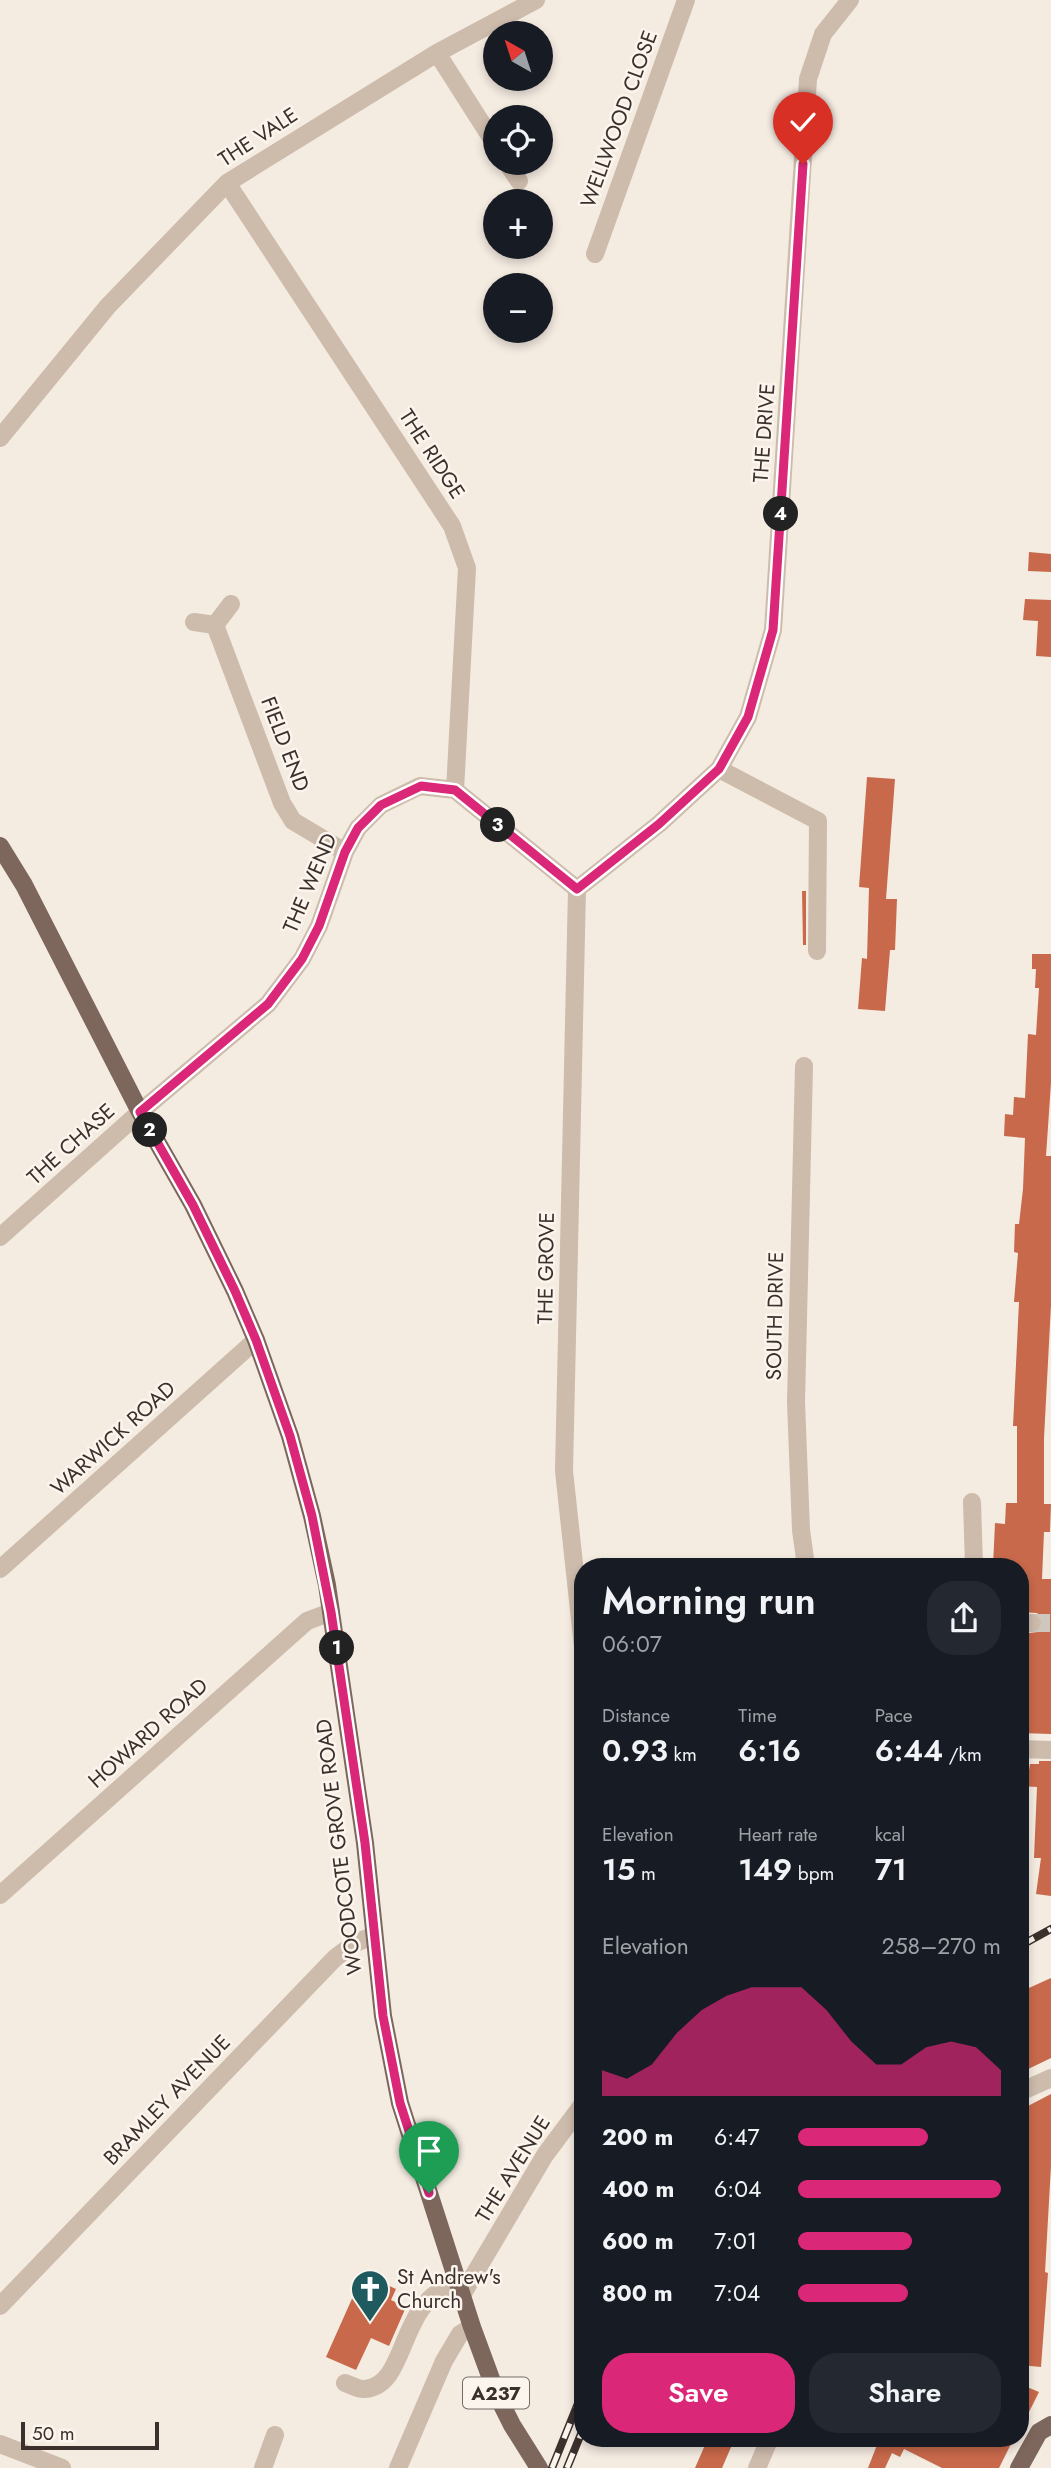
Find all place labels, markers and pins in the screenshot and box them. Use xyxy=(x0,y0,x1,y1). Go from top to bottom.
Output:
pin xyxy=(773,92,833,164)
pin: 4 xyxy=(764,496,798,532)
pin: 3 xyxy=(480,808,516,842)
pin: 2 xyxy=(132,1112,168,1148)
pin: 1 xyxy=(320,1630,354,1666)
pin xyxy=(399,2121,459,2193)
place label: St Andrew's Church xyxy=(397,2262,501,2316)
church icon: St Andrew's Church xyxy=(349,2268,391,2323)

